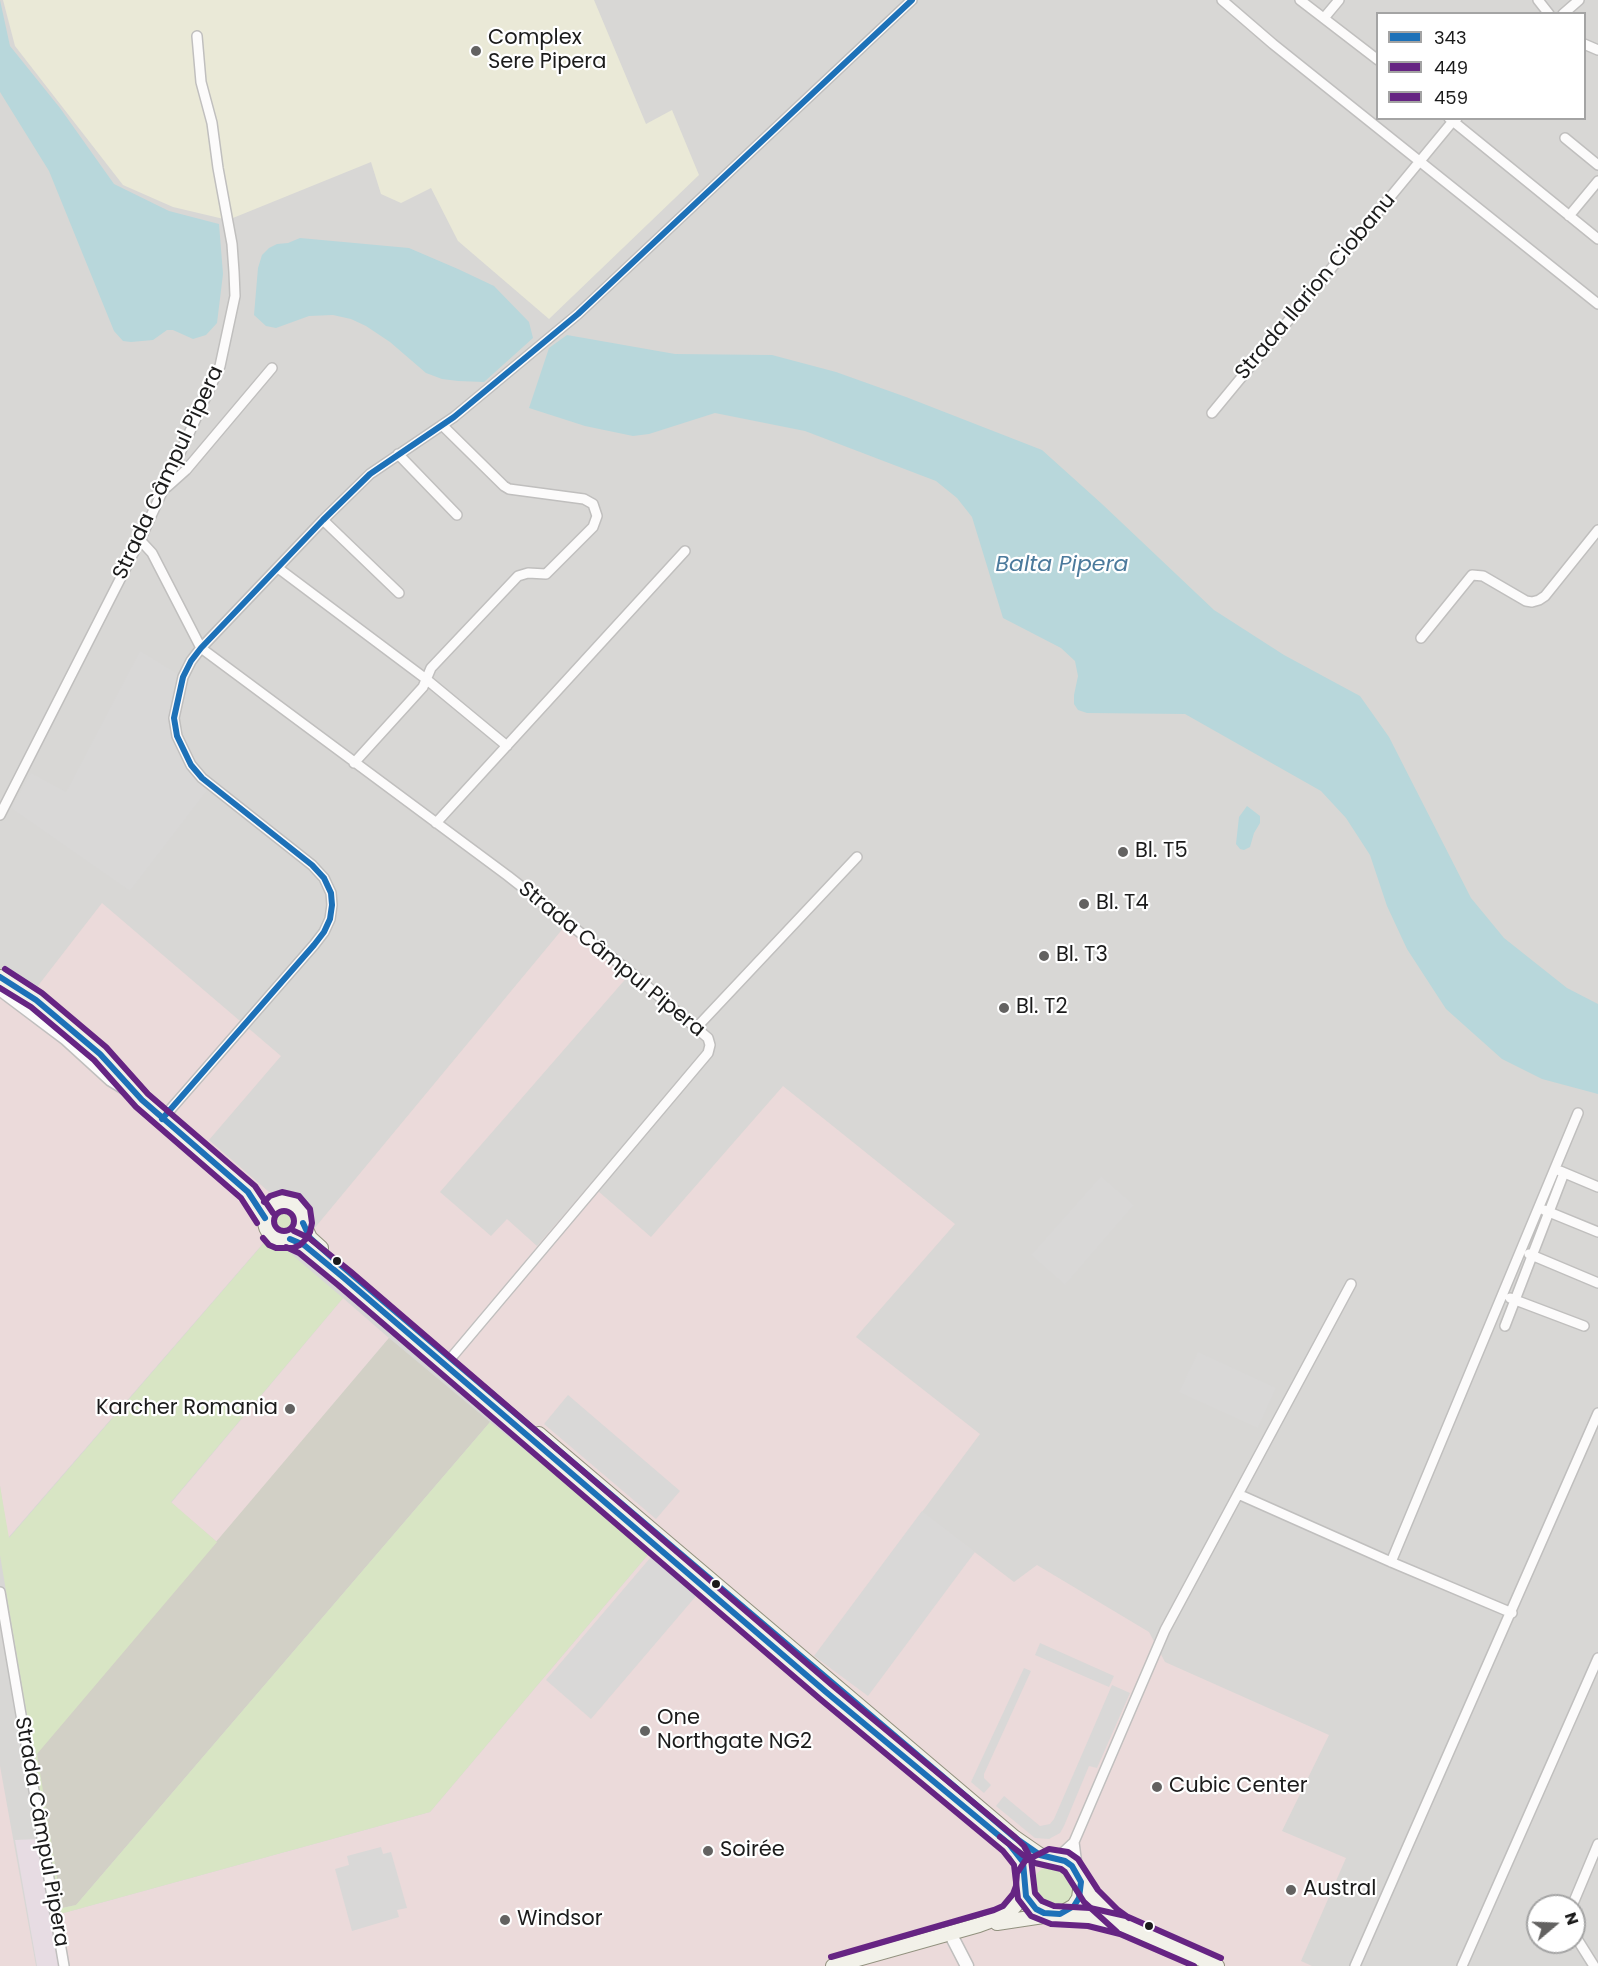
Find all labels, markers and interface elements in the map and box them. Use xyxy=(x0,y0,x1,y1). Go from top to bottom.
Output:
legend xyxy=(1376,12,1586,120)
text: 343 xyxy=(1434,25,1467,50)
place label: Complex Sere Pipera xyxy=(488,26,606,76)
marker: Complex Sere Pipera xyxy=(469,44,483,58)
text: 449 xyxy=(1434,55,1468,80)
text: 459 xyxy=(1434,85,1468,110)
street label: Strada Ilarion Ciobanu xyxy=(1230,188,1402,386)
street label: Strada Câmpul Pipera xyxy=(108,362,230,584)
water label: Balta Pipera xyxy=(996,552,1128,578)
place label: Bl. T5 xyxy=(1135,839,1188,865)
marker: Bl. T5 xyxy=(1116,845,1130,859)
street label: Strada Câmpul Pipera xyxy=(513,877,709,1043)
place label: Bl. T4 xyxy=(1096,891,1149,917)
marker: Bl. T4 xyxy=(1077,897,1091,911)
place label: Bl. T3 xyxy=(1056,943,1108,969)
marker: Bl. T3 xyxy=(1037,949,1051,963)
place label: Bl. T2 xyxy=(1016,995,1067,1021)
marker: Bl. T2 xyxy=(997,1001,1011,1015)
unlabelled marker xyxy=(331,1255,343,1267)
place label: Karcher Romania xyxy=(96,1396,278,1422)
marker: Karcher Romania xyxy=(283,1402,297,1416)
unlabelled marker xyxy=(710,1578,722,1590)
place label: One Northgate NG2 xyxy=(657,1706,812,1756)
street label: Strada Câmpul Pipera xyxy=(8,1715,74,1949)
marker: One Northgate NG2 xyxy=(638,1724,652,1738)
place label: Cubic Center xyxy=(1169,1774,1308,1800)
marker: Cubic Center xyxy=(1150,1780,1164,1794)
place label: Soirée xyxy=(720,1838,785,1864)
marker: Soirée xyxy=(701,1844,715,1858)
place label: Austral xyxy=(1303,1877,1376,1903)
marker: Austral xyxy=(1284,1883,1298,1897)
north arrow xyxy=(1526,1894,1586,1954)
place label: Windsor xyxy=(517,1907,603,1933)
text: N xyxy=(1559,1909,1584,1928)
marker: Windsor xyxy=(498,1913,512,1927)
unlabelled marker xyxy=(1143,1920,1155,1932)

